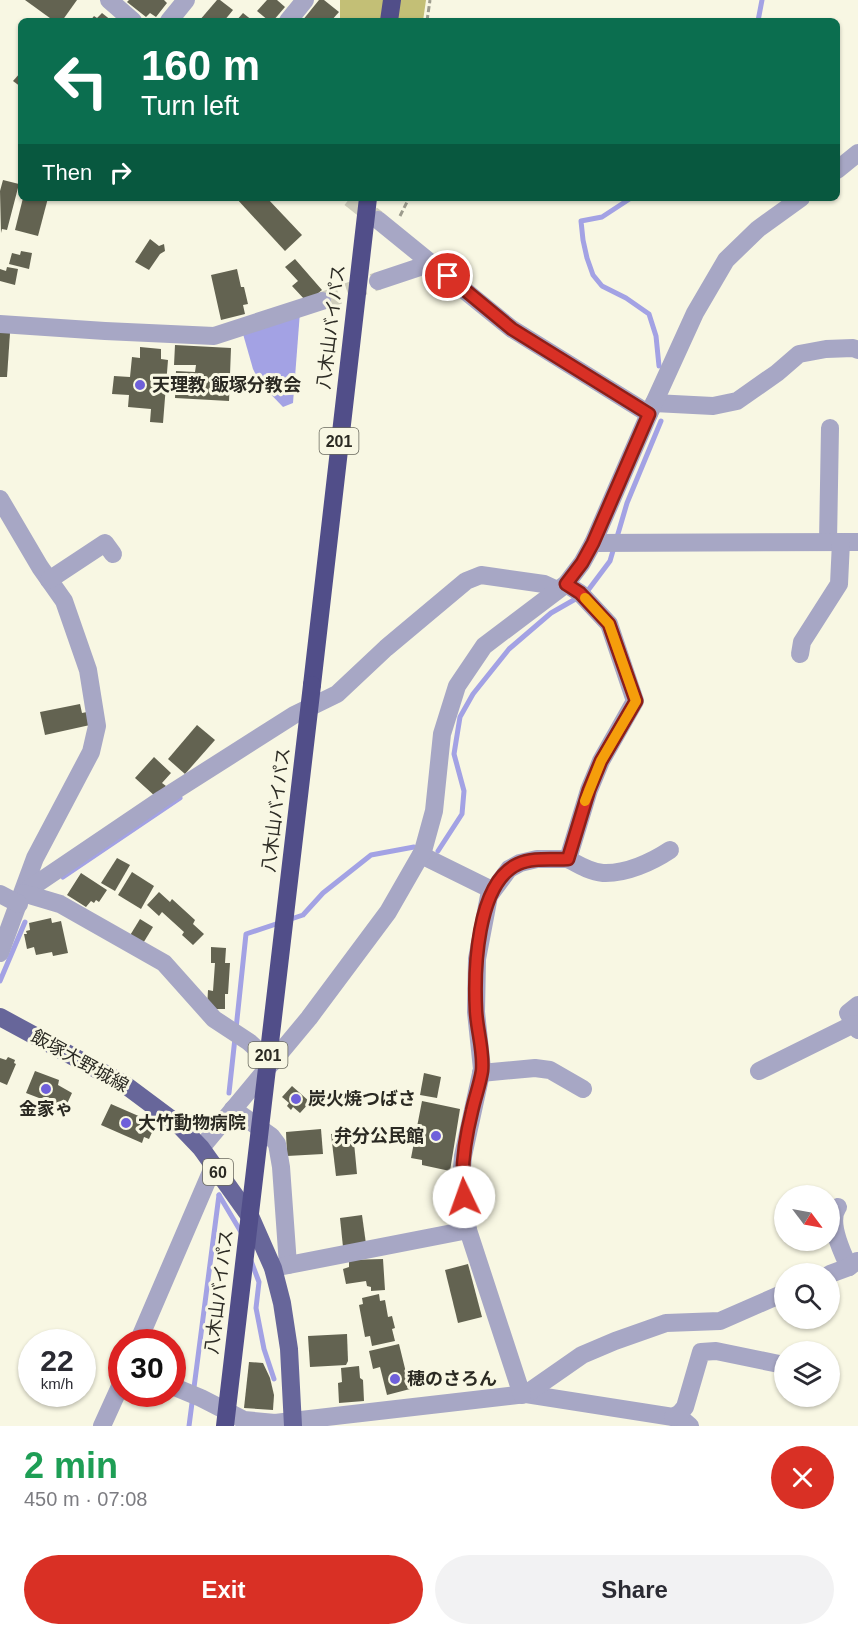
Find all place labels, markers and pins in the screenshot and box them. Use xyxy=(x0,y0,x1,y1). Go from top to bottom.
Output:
pin xyxy=(422,250,473,301)
place label: 天理教 飯塚分教会 xyxy=(152,375,301,395)
marker: 天理教 飯塚分教会 xyxy=(133,378,147,392)
marker: 金家ゃ xyxy=(39,1082,53,1096)
place label: 炭火焼つばさ xyxy=(308,1089,416,1109)
marker: 炭火焼つばさ xyxy=(289,1092,303,1106)
place label: 金家ゃ xyxy=(19,1099,73,1119)
place label: 大竹動物病院 xyxy=(138,1113,246,1133)
marker: 大竹動物病院 xyxy=(119,1116,133,1130)
place label: 弁分公民館 xyxy=(334,1126,424,1146)
marker: 弁分公民館 xyxy=(429,1129,443,1143)
place label: 穂のさろん xyxy=(407,1369,497,1389)
marker: 穂のさろん xyxy=(388,1372,402,1386)

